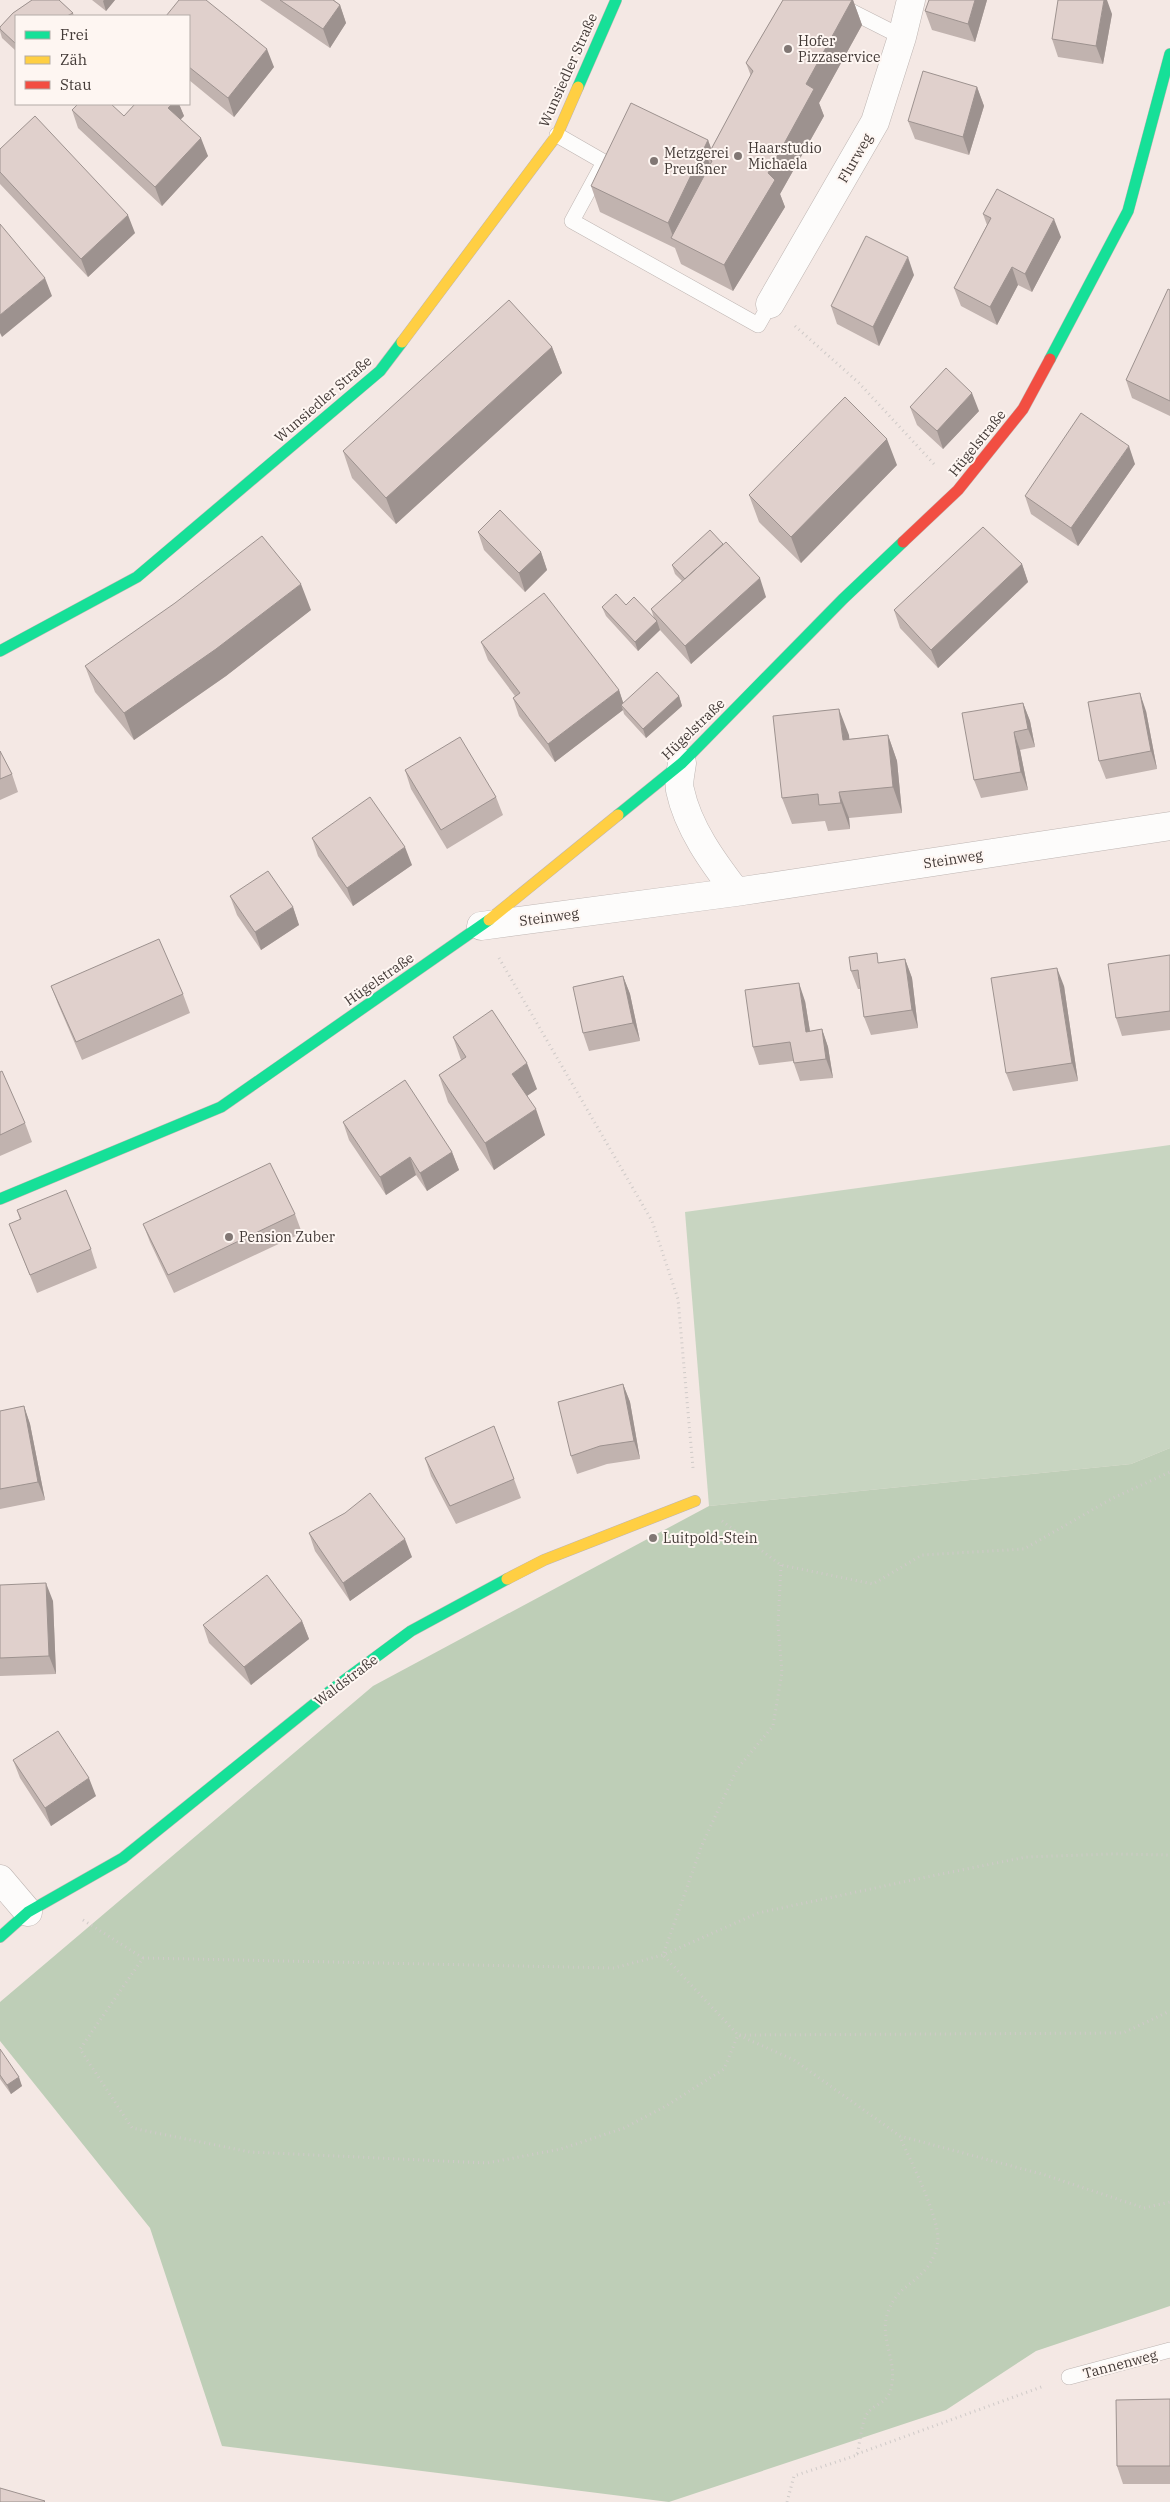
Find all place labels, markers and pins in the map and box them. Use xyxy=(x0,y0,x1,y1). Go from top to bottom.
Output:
place label: Hofer Pizzaservice xyxy=(798,32,880,66)
marker: Hofer Pizzaservice xyxy=(782,43,794,55)
place label: Haarstudio Michaela xyxy=(748,139,822,173)
place label: Metzgerei Preußner xyxy=(664,144,729,178)
marker: Haarstudio Michaela xyxy=(732,150,744,162)
marker: Metzgerei Preußner xyxy=(648,155,660,167)
place label: Pension Zuber xyxy=(239,1228,336,1246)
marker: Pension Zuber xyxy=(223,1231,235,1243)
place label: Luitpold-Stein xyxy=(663,1529,758,1547)
marker: Luitpold-Stein xyxy=(647,1532,659,1544)

